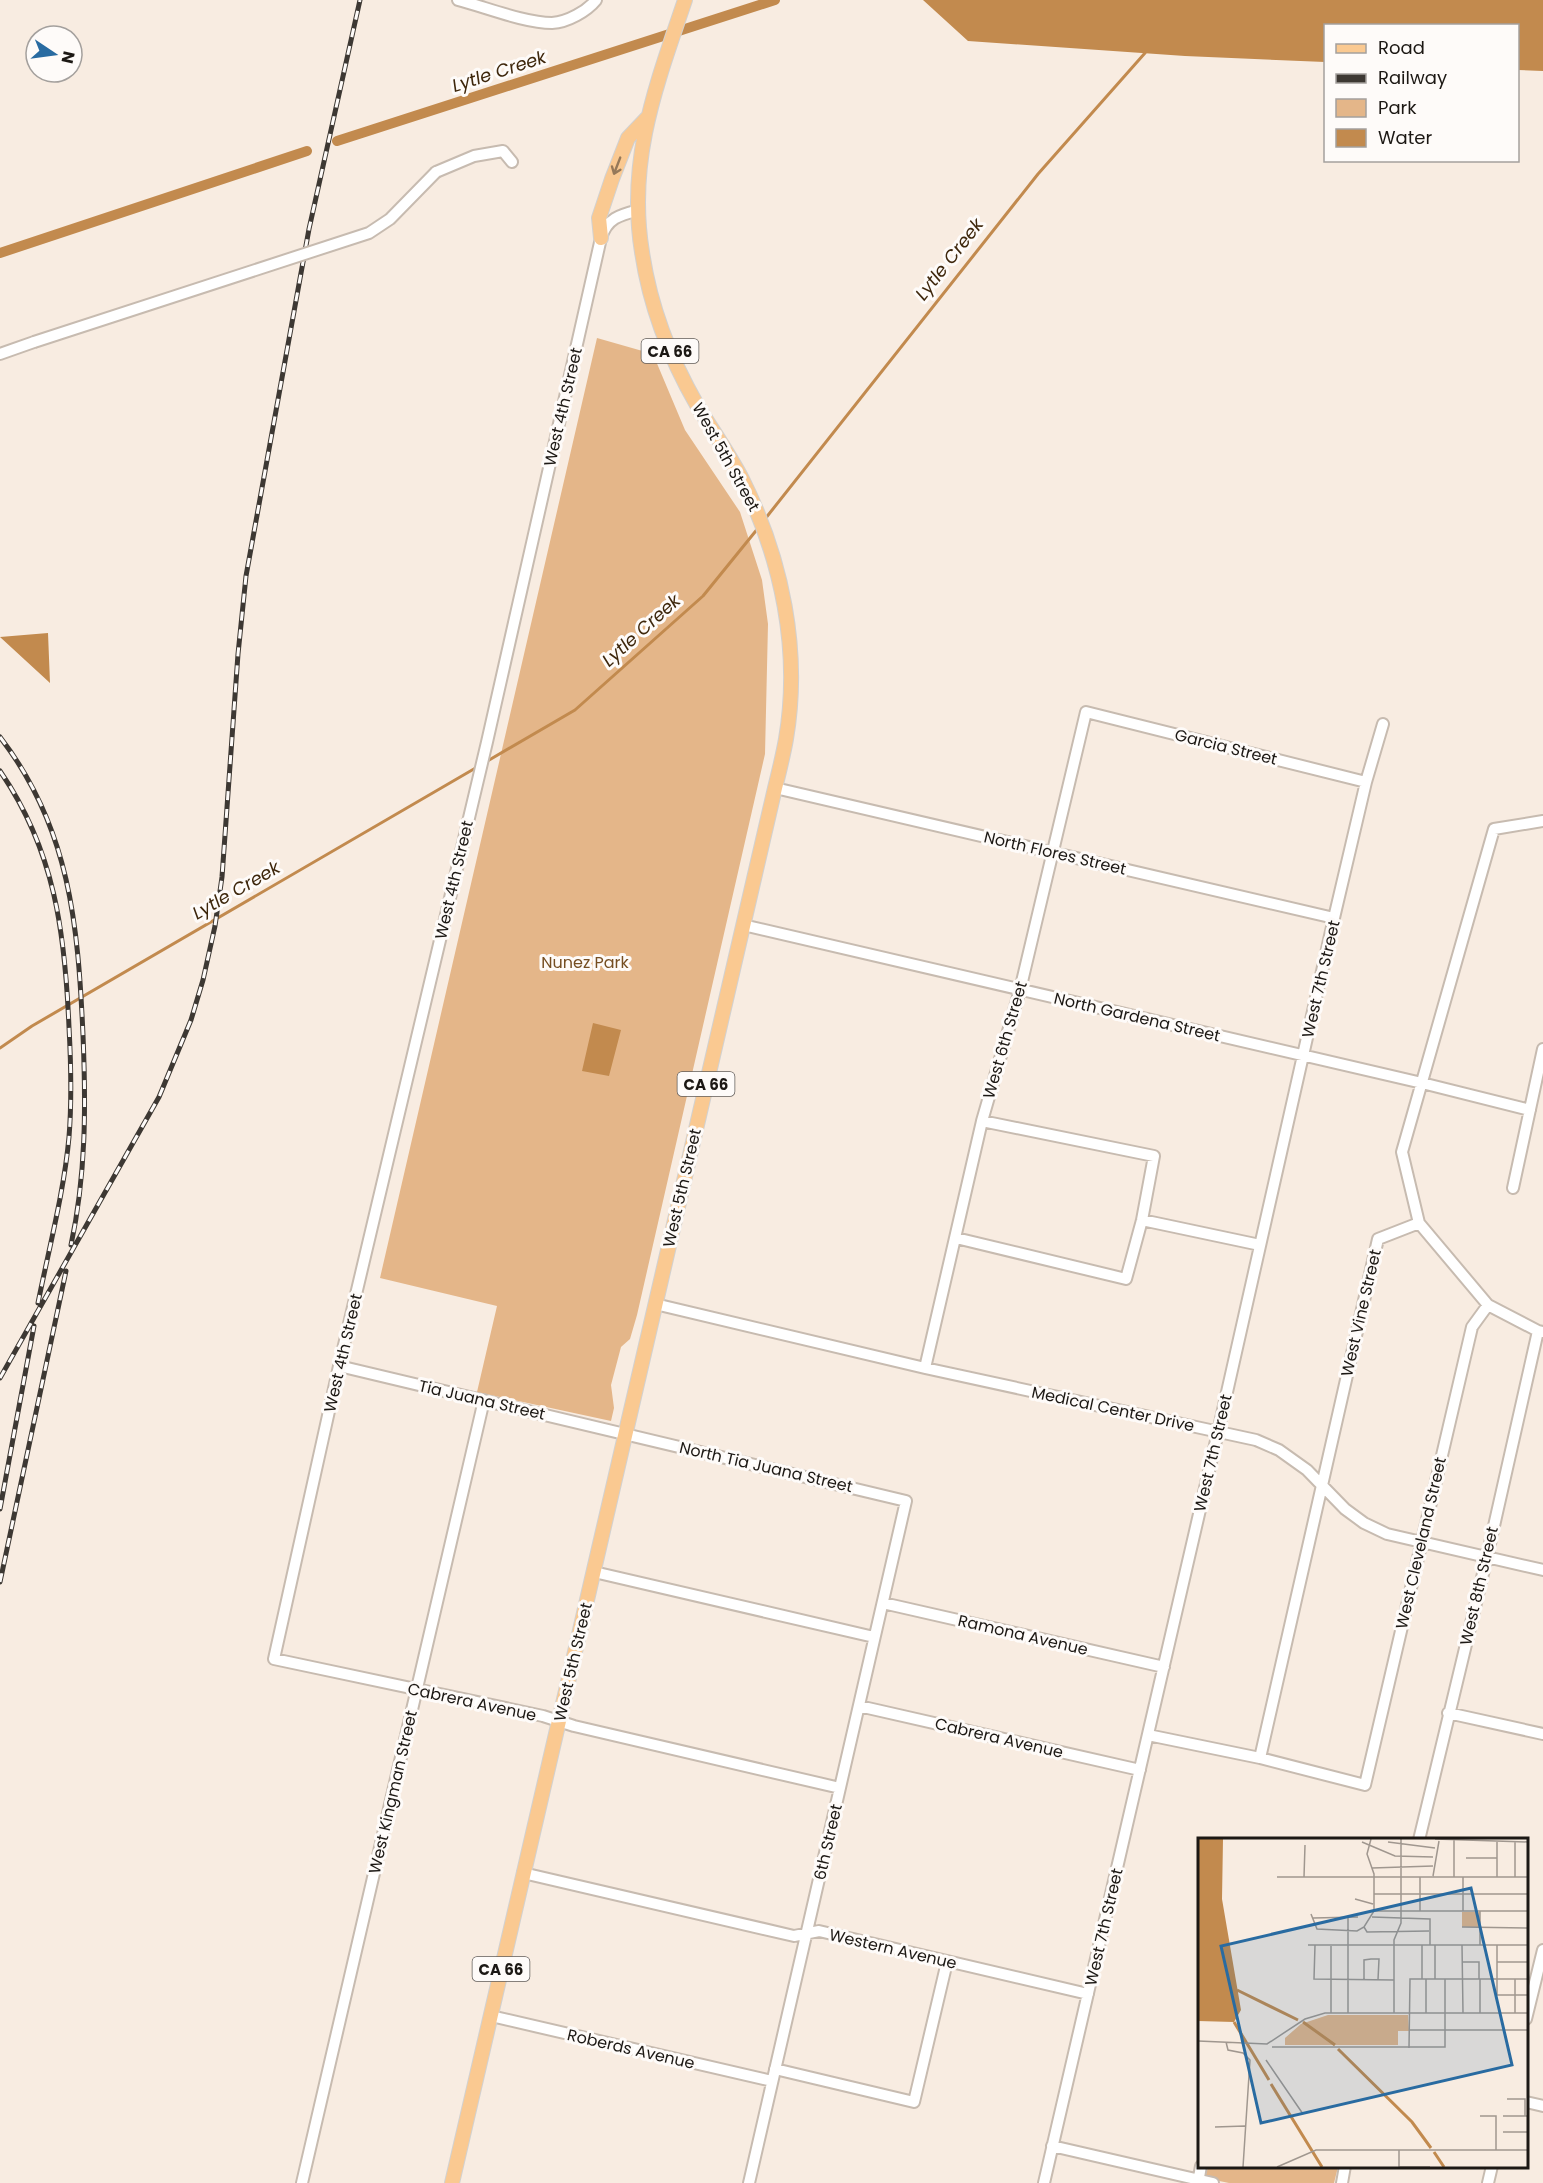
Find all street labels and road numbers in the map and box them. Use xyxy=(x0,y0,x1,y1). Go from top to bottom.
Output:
road number: CA 66 xyxy=(642,339,698,363)
street label: West 4th Street xyxy=(538,345,588,469)
street label: West 5th Street xyxy=(687,398,766,516)
street label: Garcia Street xyxy=(1172,723,1280,771)
street label: West 4th Street xyxy=(429,818,479,942)
street label: North Flores Street xyxy=(982,825,1129,881)
street label: West 7th Street xyxy=(1296,918,1346,1040)
street label: West 6th Street xyxy=(977,978,1033,1101)
street label: North Gardena Street xyxy=(1052,987,1223,1047)
road number: CA 66 xyxy=(678,1072,734,1096)
street label: West 5th Street xyxy=(657,1126,707,1250)
street label: West Vine Street xyxy=(1335,1247,1387,1379)
street label: West 4th Street xyxy=(318,1291,368,1415)
street label: Tia Juana Street xyxy=(416,1374,548,1426)
street label: Medical Center Drive xyxy=(1030,1381,1197,1437)
street label: West 7th Street xyxy=(1188,1392,1238,1514)
street label: North Tia Juana Street xyxy=(677,1436,855,1498)
street label: West Cleveland Street xyxy=(1390,1454,1452,1631)
street label: West 8th Street xyxy=(1454,1524,1504,1648)
street label: West 5th Street xyxy=(548,1600,598,1724)
street label: Ramona Avenue xyxy=(956,1609,1090,1661)
street label: Cabrera Avenue xyxy=(406,1677,539,1727)
street label: West Kingman Street xyxy=(363,1708,423,1876)
street label: Cabrera Avenue xyxy=(933,1712,1065,1764)
street label: 6th Street xyxy=(808,1802,848,1882)
street label: West 7th Street xyxy=(1079,1866,1129,1988)
street label: Western Avenue xyxy=(827,1923,959,1975)
road number: CA 66 xyxy=(472,1957,530,1981)
street label: Roberds Avenue xyxy=(565,2023,697,2075)

